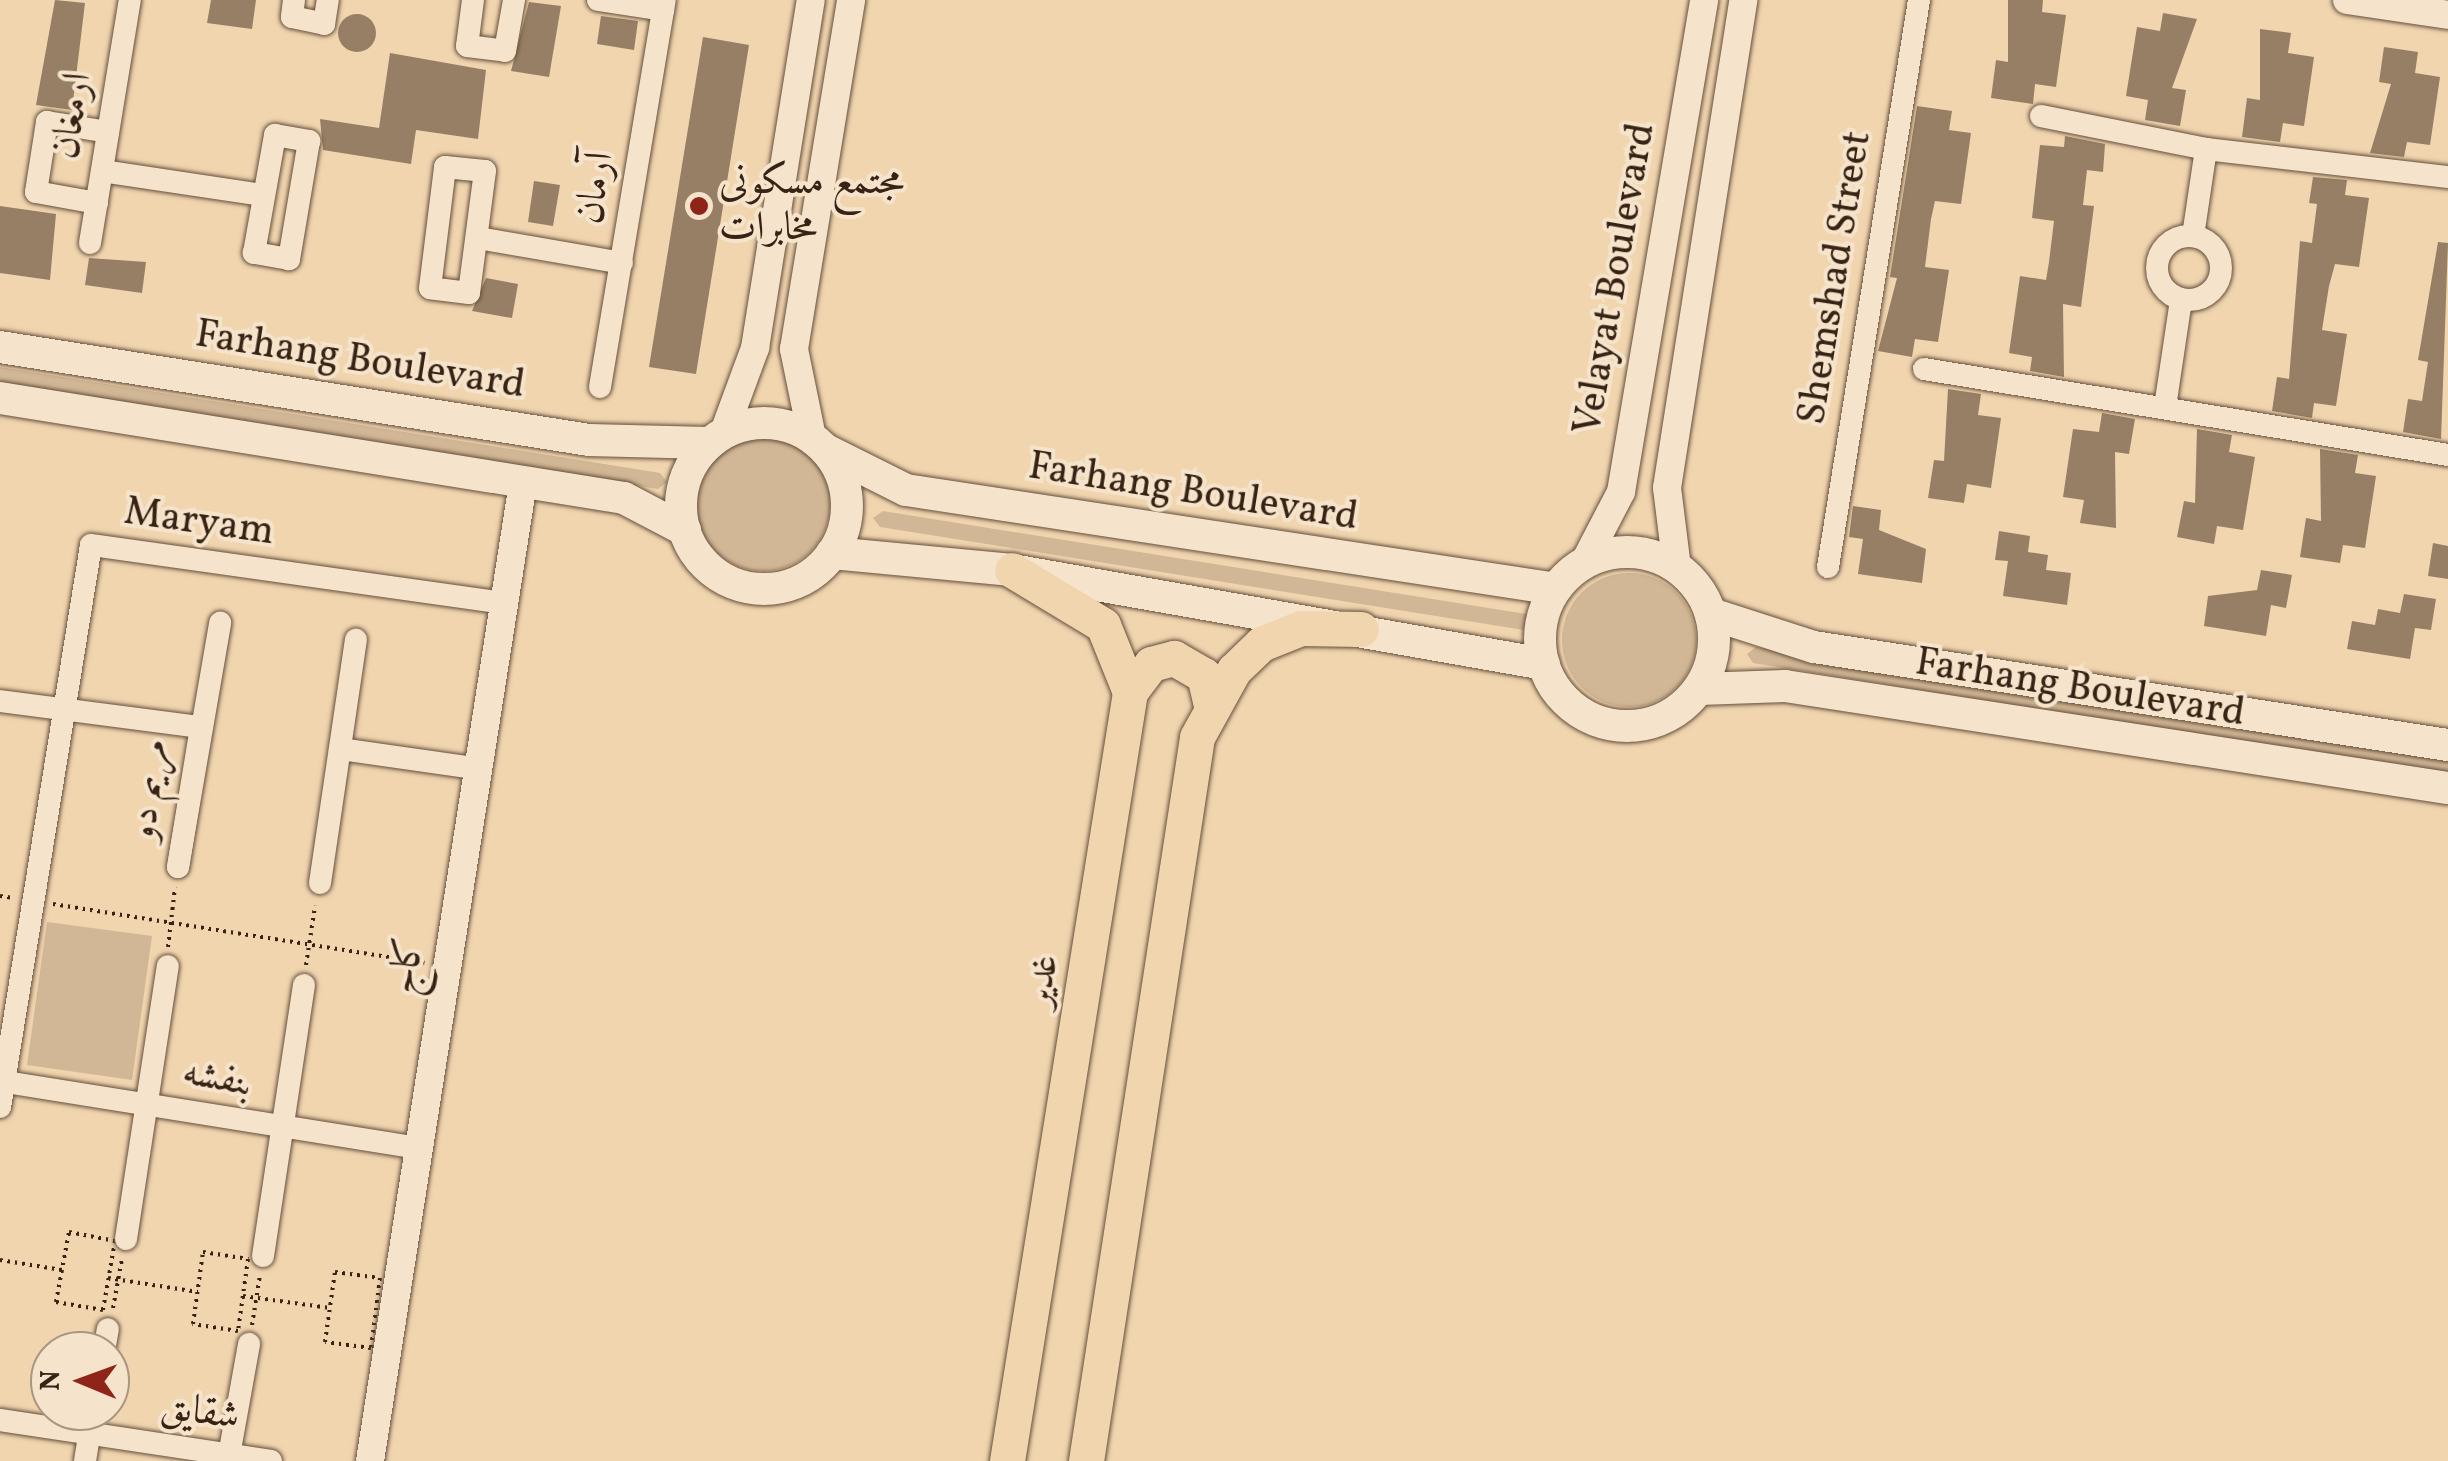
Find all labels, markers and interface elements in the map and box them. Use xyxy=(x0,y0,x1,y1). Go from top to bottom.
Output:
street label: ارمغان xyxy=(42,69,104,163)
street label: Velayat Boulevard xyxy=(1565,119,1667,439)
street label: Shemshad Street xyxy=(1789,128,1883,428)
street label: آرمان xyxy=(567,149,625,227)
place label: مجتمع مسکونی مخابرات xyxy=(719,159,904,253)
marker: مجتمع مسکونی مخابرات xyxy=(688,195,710,217)
street label: Farhang Boulevard xyxy=(192,311,528,411)
street label: Farhang Boulevard xyxy=(1025,443,1361,543)
street label: Maryam xyxy=(121,489,277,557)
street label: Farhang Boulevard xyxy=(1912,639,2248,739)
street label: مریم دو xyxy=(120,736,180,844)
street label: کاج xyxy=(380,934,436,998)
street label: غدیر xyxy=(1015,951,1071,1011)
street label: بنفشه xyxy=(179,1049,255,1109)
north arrow xyxy=(30,1331,130,1431)
text: N xyxy=(32,1370,71,1391)
street label: شقایق xyxy=(158,1384,242,1442)

